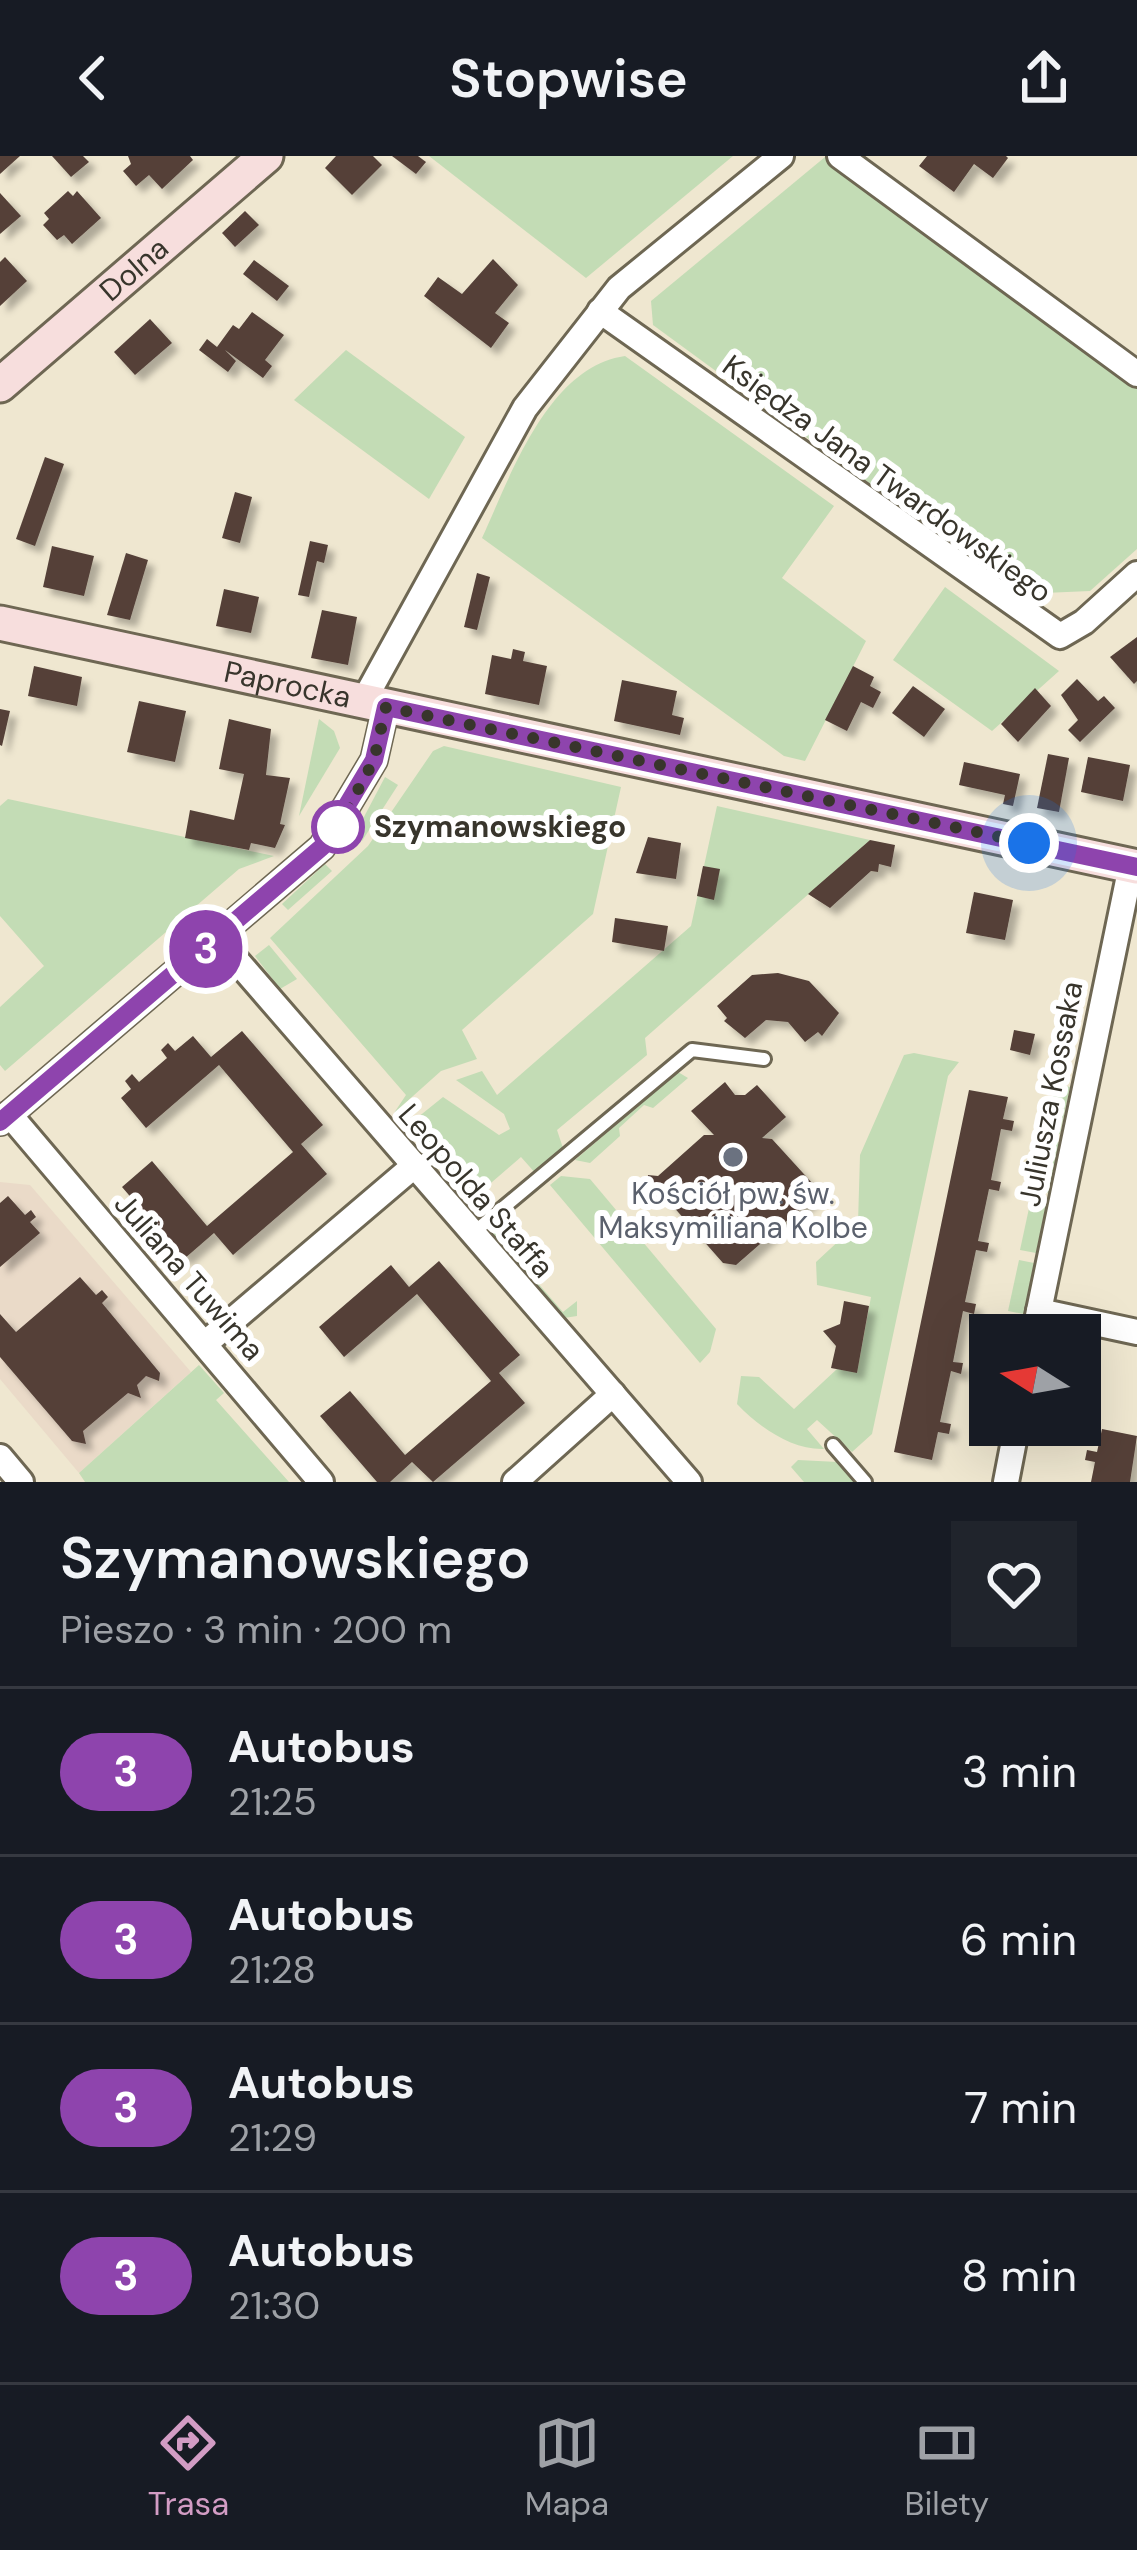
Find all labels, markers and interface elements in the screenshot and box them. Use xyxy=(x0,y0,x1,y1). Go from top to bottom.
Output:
text: Stopwise xyxy=(449,43,688,114)
icon: back xyxy=(60,45,126,111)
icon: share xyxy=(1011,45,1077,111)
street label: Dolna xyxy=(91,229,176,310)
street label: Księdza Jana Twardowskiego xyxy=(715,346,1060,611)
street label: Paprocka xyxy=(221,652,355,717)
marker: Szymanowskiego xyxy=(313,802,363,852)
place label: Szymanowskiego xyxy=(374,807,626,846)
your location xyxy=(999,813,1059,873)
line badge: 3 xyxy=(167,910,245,988)
text: 3 xyxy=(193,921,219,976)
street label: Juliusza Kossaka xyxy=(1010,978,1091,1210)
street label: Leopolda Staffa xyxy=(390,1096,563,1286)
marker: Kościół pw. św. Maksymiliana Kolbe xyxy=(720,1144,746,1170)
place label: Kościół pw. św. Maksymiliana Kolbe xyxy=(598,1174,868,1247)
street label: Juliana Tuwima xyxy=(106,1185,273,1369)
north arrow xyxy=(969,1314,1101,1446)
map controls xyxy=(969,1314,1101,1446)
text: Szymanowskiego xyxy=(60,1521,531,1596)
button: heart xyxy=(951,1521,1077,1647)
text: Pieszo · 3 min · 200 m xyxy=(60,1604,452,1655)
text: Autobus xyxy=(228,1717,415,1776)
text: 3 min xyxy=(962,1742,1077,1801)
text: 3 xyxy=(113,1744,139,1799)
text: 21:25 xyxy=(228,1776,317,1827)
text: Autobus xyxy=(228,1885,415,1944)
text: 6 min xyxy=(960,1910,1077,1969)
text: 3 xyxy=(113,1912,139,1967)
text: 21:28 xyxy=(228,1944,316,1995)
text: Autobus xyxy=(228,2053,415,2112)
text: 7 min xyxy=(964,2078,1077,2137)
text: 3 xyxy=(113,2080,139,2135)
text: 21:29 xyxy=(228,2112,317,2163)
text: Autobus xyxy=(228,2221,415,2280)
text: 8 min xyxy=(961,2246,1077,2305)
text: 3 xyxy=(113,2248,139,2303)
text: 21:30 xyxy=(228,2280,320,2331)
tab: Trasa xyxy=(148,2410,229,2525)
tab: Mapa xyxy=(525,2410,609,2525)
tab: Bilety xyxy=(905,2410,989,2525)

